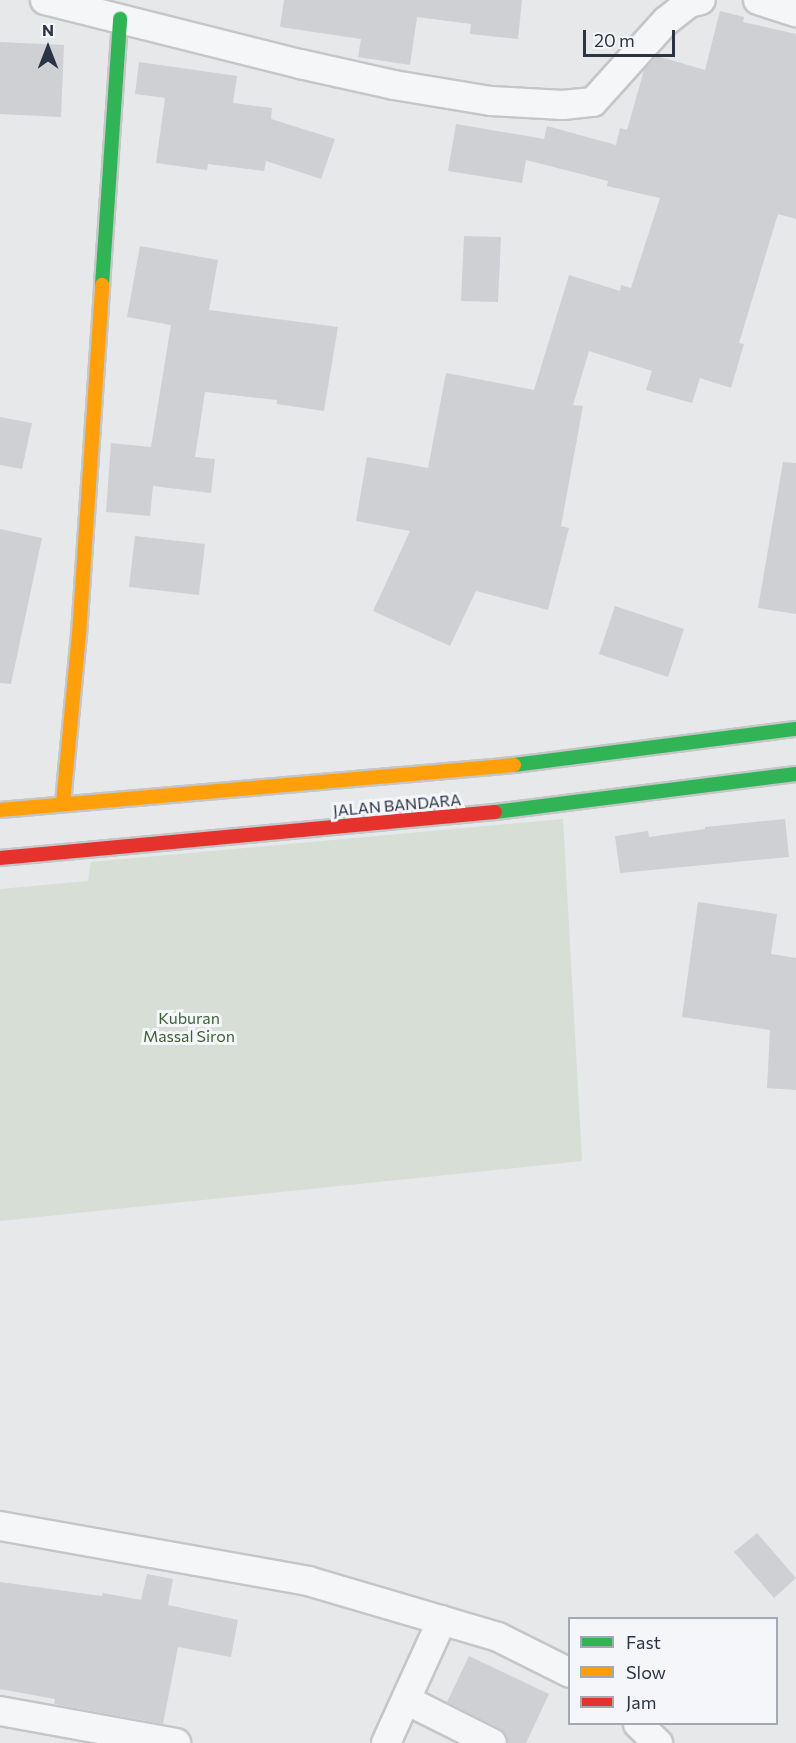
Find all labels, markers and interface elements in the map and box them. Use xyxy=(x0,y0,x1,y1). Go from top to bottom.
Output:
north arrow xyxy=(18,18,78,78)
scale bar xyxy=(586,18,678,56)
text: N xyxy=(42,20,54,39)
text: 20 m xyxy=(594,29,635,51)
street label: JALAN BANDARA xyxy=(332,790,462,820)
park label: Kuburan Massal Siron xyxy=(143,1008,235,1046)
legend xyxy=(568,1617,778,1725)
text: Fast xyxy=(626,1631,661,1653)
text: Slow xyxy=(626,1661,666,1683)
text: Jam xyxy=(626,1691,656,1713)

